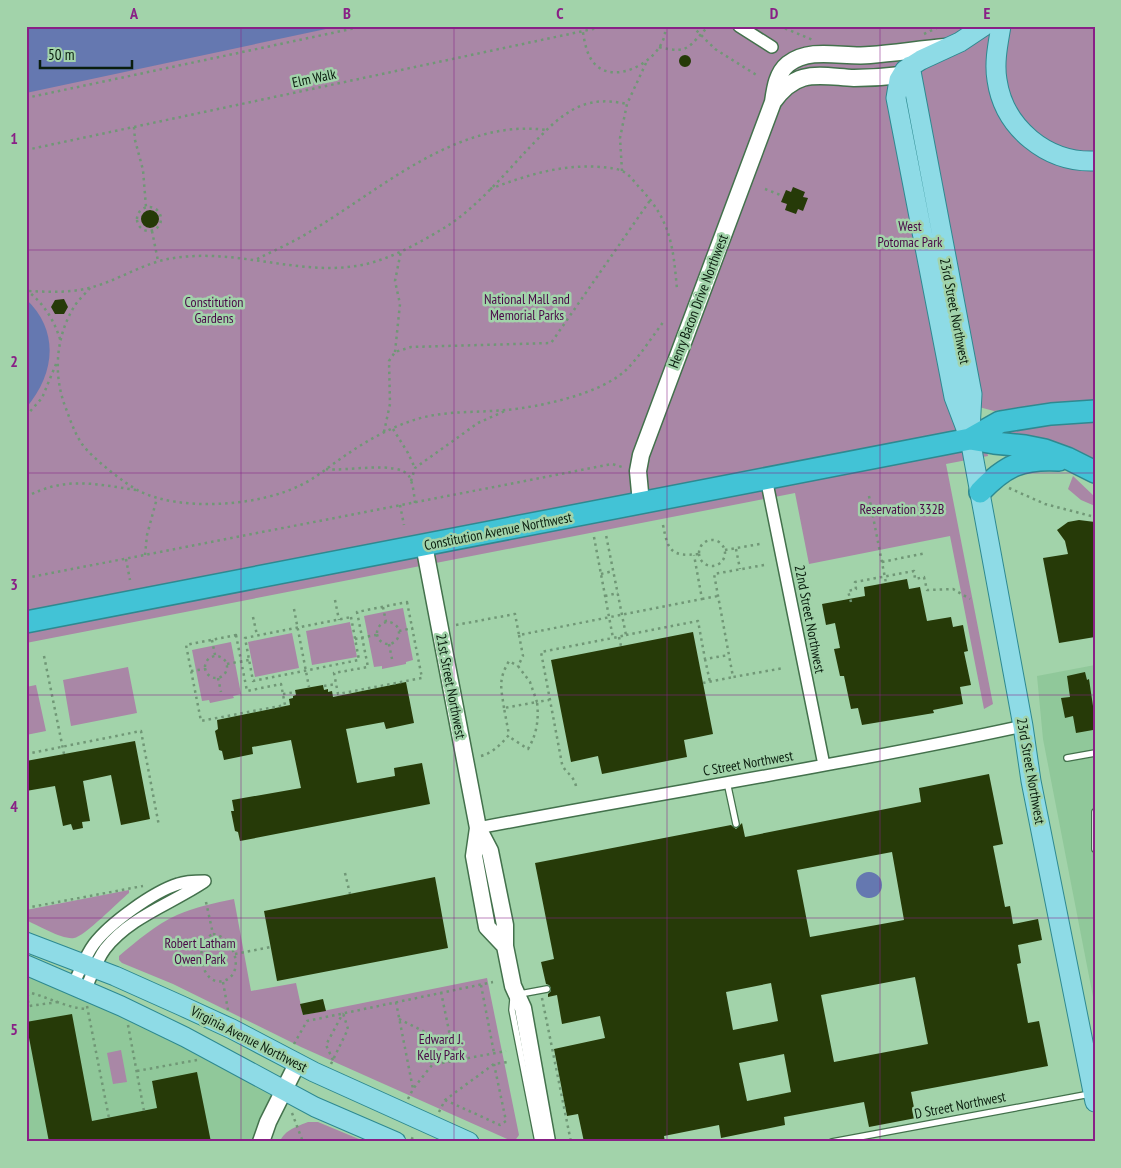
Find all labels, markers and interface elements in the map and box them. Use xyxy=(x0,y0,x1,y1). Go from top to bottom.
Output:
text: A xyxy=(129,3,139,23)
text: B xyxy=(343,3,351,23)
text: C xyxy=(556,3,564,23)
text: D xyxy=(770,3,779,23)
text: E xyxy=(984,3,991,23)
scale bar xyxy=(40,38,132,70)
text: 50 m xyxy=(48,45,74,64)
street label: Elm Walk xyxy=(290,64,338,91)
text: 1 xyxy=(10,128,18,148)
park label: West Potomac Park xyxy=(878,217,943,251)
street label: Henry Bacon Drive Northwest xyxy=(664,231,732,370)
street label: 23rd Street Northwest xyxy=(936,256,974,366)
park label: National Mall and Memorial Parks xyxy=(484,290,570,324)
park label: Constitution Gardens xyxy=(185,293,243,327)
text: 2 xyxy=(10,351,18,371)
park label: Reservation 332B xyxy=(860,500,944,518)
street label: Constitution Avenue Northwest xyxy=(423,508,574,554)
street label: 22nd Street Northwest xyxy=(791,563,829,675)
text: 3 xyxy=(10,574,18,594)
street label: 21st Street Northwest xyxy=(432,632,470,740)
street label: 23rd Street Northwest xyxy=(1013,716,1049,826)
street label: C Street Northwest xyxy=(702,746,795,780)
text: 4 xyxy=(10,796,18,816)
park label: Robert Latham Owen Park xyxy=(164,934,236,968)
street label: Virginia Avenue Northwest xyxy=(187,1001,310,1076)
text: 5 xyxy=(10,1019,18,1039)
park label: Edward J. Kelly Park xyxy=(417,1030,465,1064)
street label: D Street Northwest xyxy=(913,1087,1007,1123)

